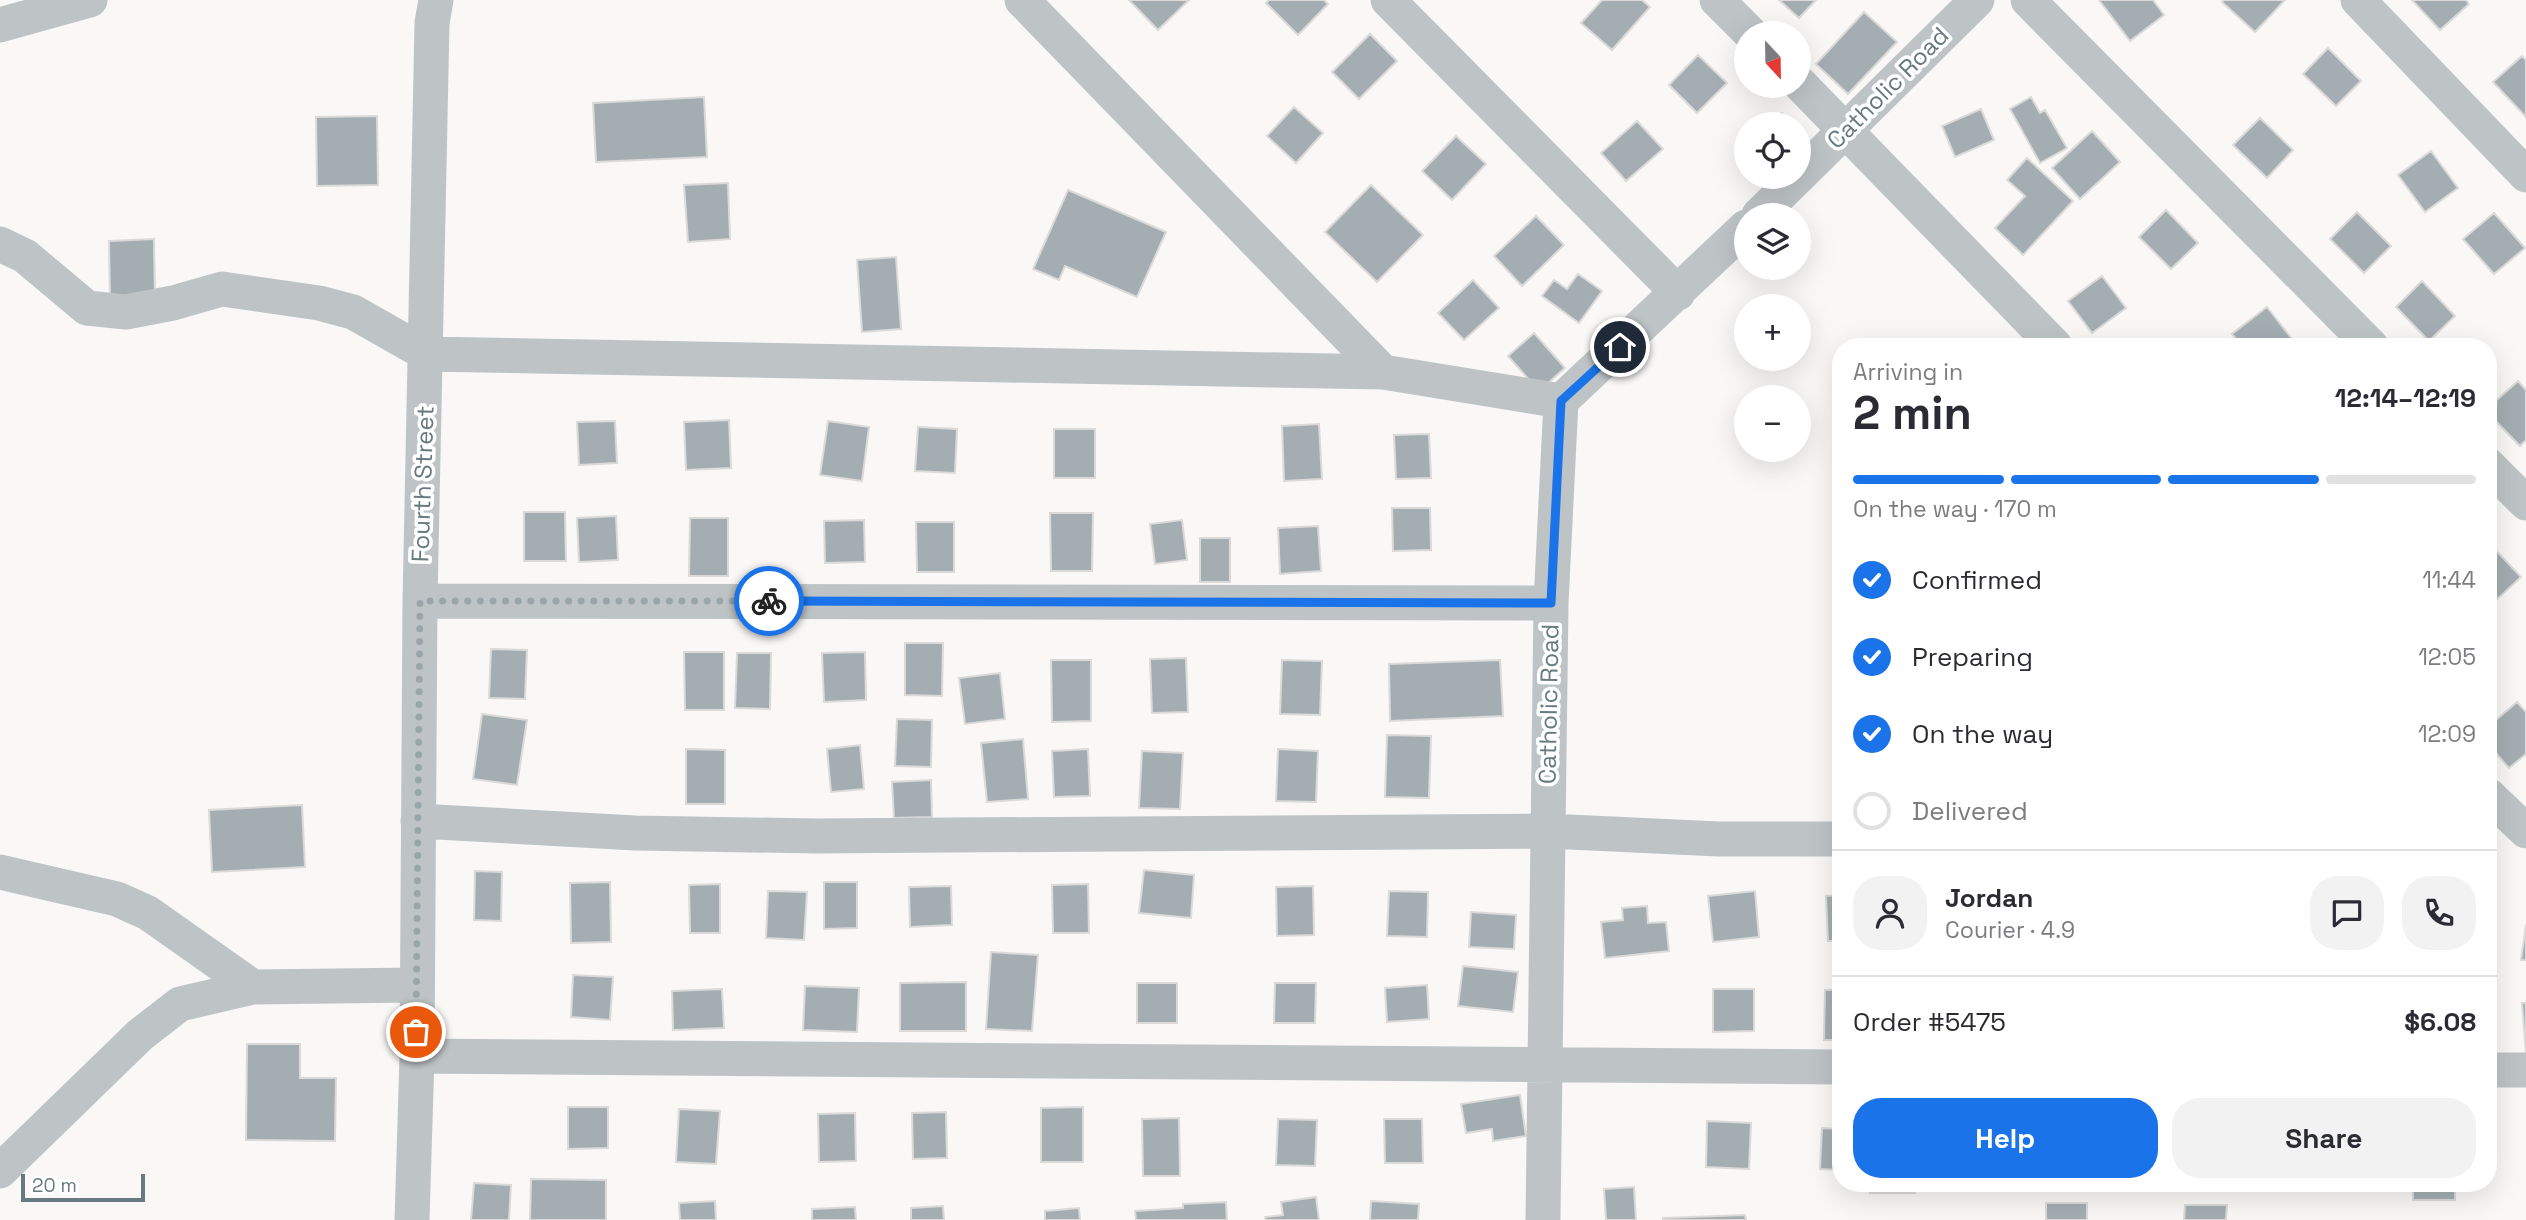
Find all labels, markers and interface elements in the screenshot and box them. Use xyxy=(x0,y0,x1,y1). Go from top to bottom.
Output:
street label: Catholic Road xyxy=(1820,20,1955,155)
north arrow xyxy=(1734,21,1811,98)
map controls xyxy=(1734,21,1811,462)
button: locate xyxy=(1734,112,1811,189)
button: layers xyxy=(1734,203,1811,280)
button: + xyxy=(1734,294,1811,371)
pin xyxy=(1590,317,1650,377)
icon: home xyxy=(1601,328,1639,366)
text: Arriving in xyxy=(1853,357,1963,387)
text: 12:14–12:19 xyxy=(2335,381,2476,415)
text: 2 min xyxy=(1853,384,1972,442)
button: − xyxy=(1734,385,1811,462)
street label: Fourth Street xyxy=(404,405,441,563)
text: On the way · 170 m xyxy=(1853,494,2057,524)
icon: check xyxy=(1853,561,1891,599)
text: Confirmed xyxy=(1912,563,2042,597)
text: 11:44 xyxy=(2422,565,2476,595)
courier xyxy=(734,566,804,636)
icon: bike xyxy=(750,582,788,620)
street label: Catholic Road xyxy=(1532,624,1565,784)
icon: check xyxy=(1853,638,1891,676)
text: Preparing xyxy=(1912,640,2033,674)
text: 12:05 xyxy=(2418,642,2476,672)
icon: check xyxy=(1853,715,1891,753)
text: On the way xyxy=(1912,717,2053,751)
text: 12:09 xyxy=(2418,719,2476,749)
text: Delivered xyxy=(1912,794,2028,828)
button: person xyxy=(1853,876,1927,950)
button: chat xyxy=(2310,876,2384,950)
button: phone xyxy=(2402,876,2476,950)
text: Jordan xyxy=(1945,881,2033,915)
text: Courier · 4.9 xyxy=(1945,915,2075,945)
pin xyxy=(386,1002,446,1062)
text: Order #5475 xyxy=(1853,1005,2006,1039)
text: $6.08 xyxy=(2404,1005,2476,1039)
icon: bag xyxy=(397,1013,435,1051)
button: Help xyxy=(1853,1098,2158,1178)
button: Share xyxy=(2172,1098,2476,1178)
scale bar xyxy=(21,1171,145,1203)
text: 20 m xyxy=(32,1173,77,1198)

